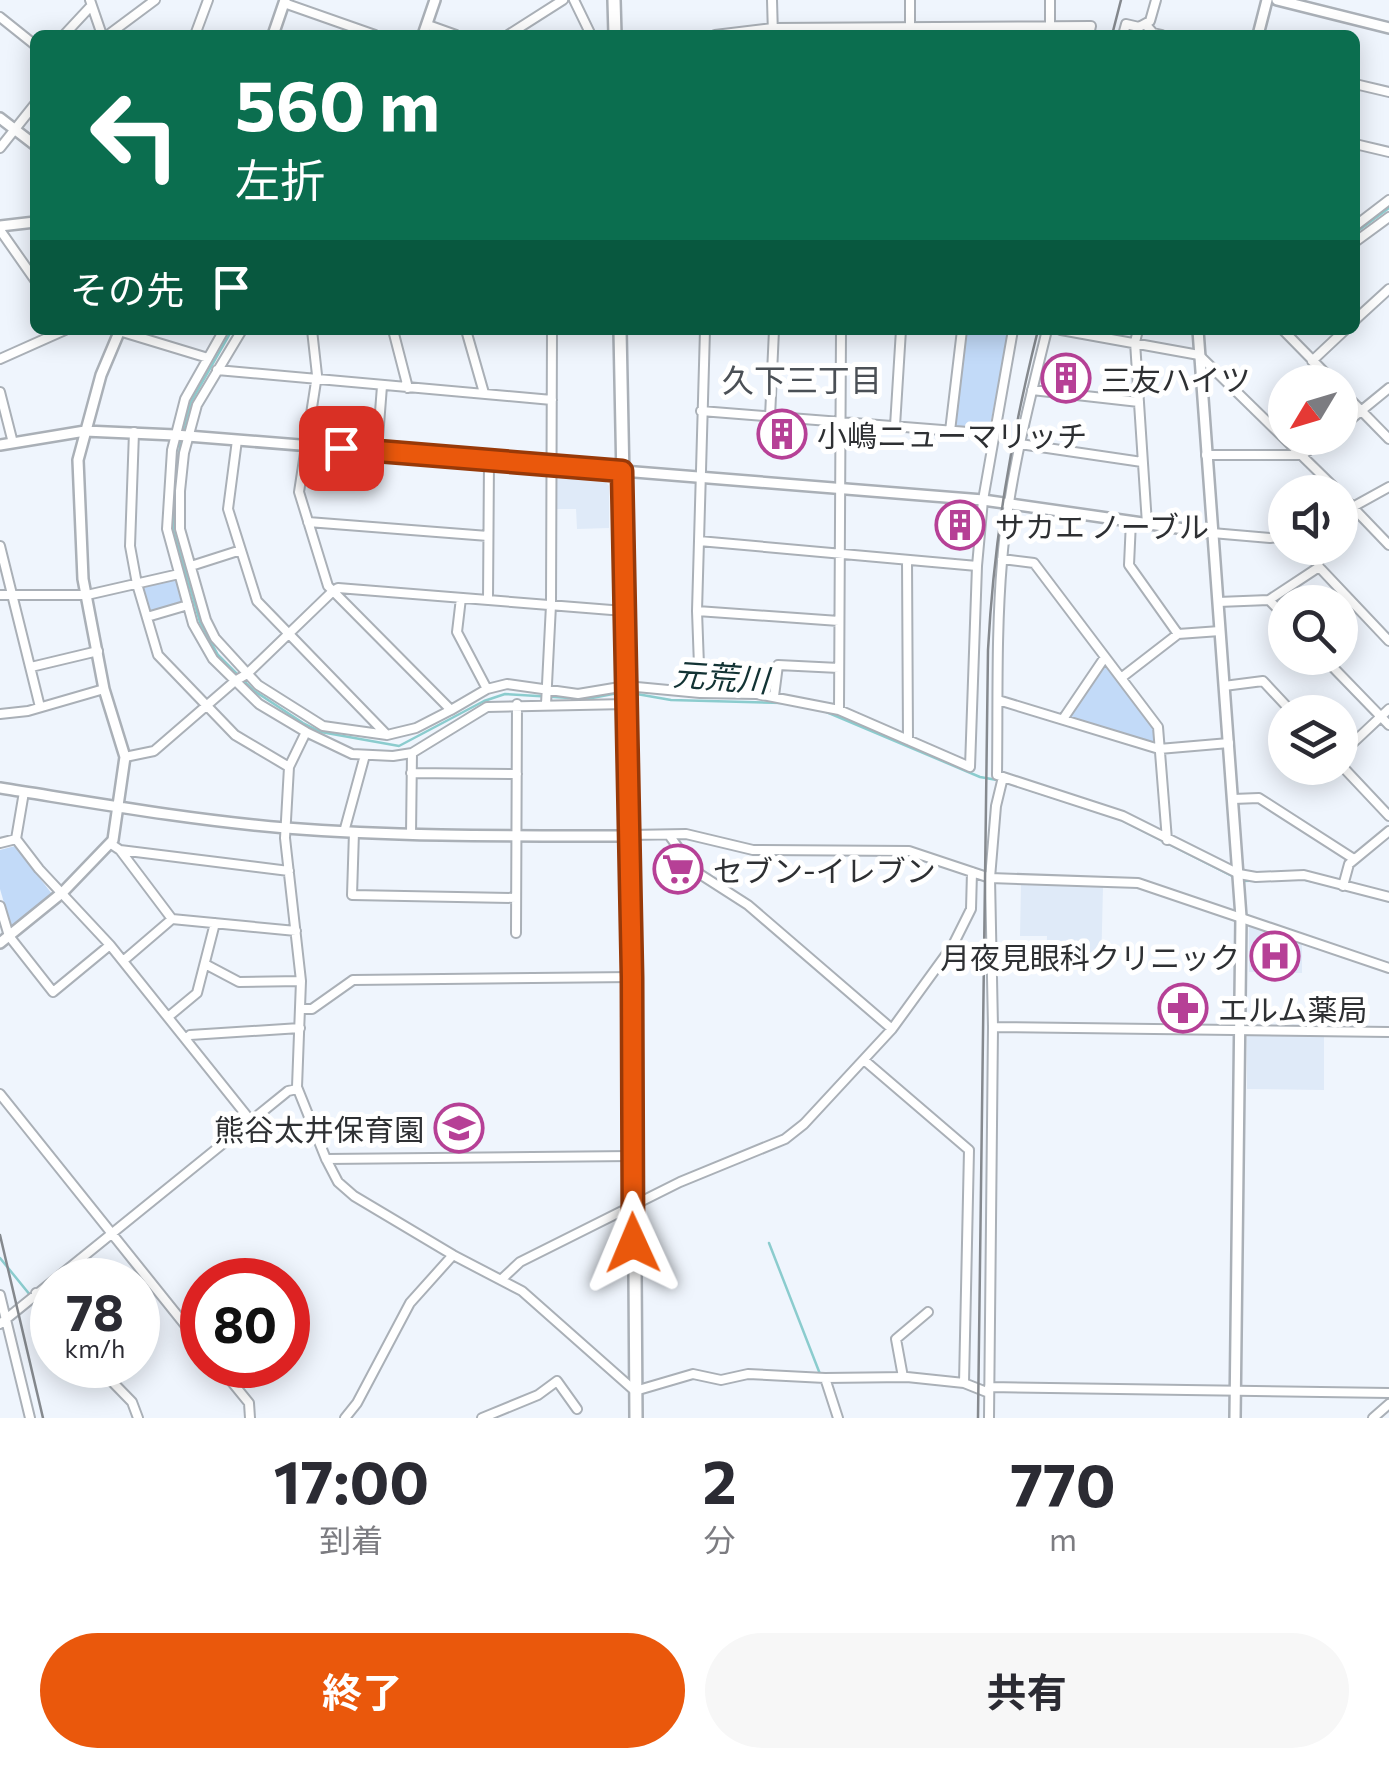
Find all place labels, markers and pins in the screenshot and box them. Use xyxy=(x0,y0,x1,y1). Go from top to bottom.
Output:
building icon: 三友ハイツ xyxy=(1040,352,1092,404)
place label: 三友ハイツ xyxy=(1101,360,1250,397)
pin xyxy=(299,406,384,491)
building icon: 小嶋ニューマリッチ xyxy=(756,408,808,460)
place label: 小嶋ニューマリッチ xyxy=(817,416,1087,453)
building icon: サカエ ノーブル xyxy=(934,499,986,551)
place label: サカエ ノーブル xyxy=(995,507,1209,544)
supermarket icon: セブン-イレブン xyxy=(652,843,704,895)
place label: セブン-イレブン xyxy=(713,851,936,888)
hospital icon: 月夜見眼科クリニック xyxy=(1249,930,1301,982)
place label: 月夜見眼科クリニック xyxy=(940,938,1240,975)
pharmacy icon: エルム薬局 xyxy=(1157,982,1209,1034)
place label: エルム薬局 xyxy=(1218,990,1367,1027)
school or university icon: 熊谷太井保育園 xyxy=(433,1102,485,1154)
place label: 熊谷太井保育園 xyxy=(214,1110,424,1147)

